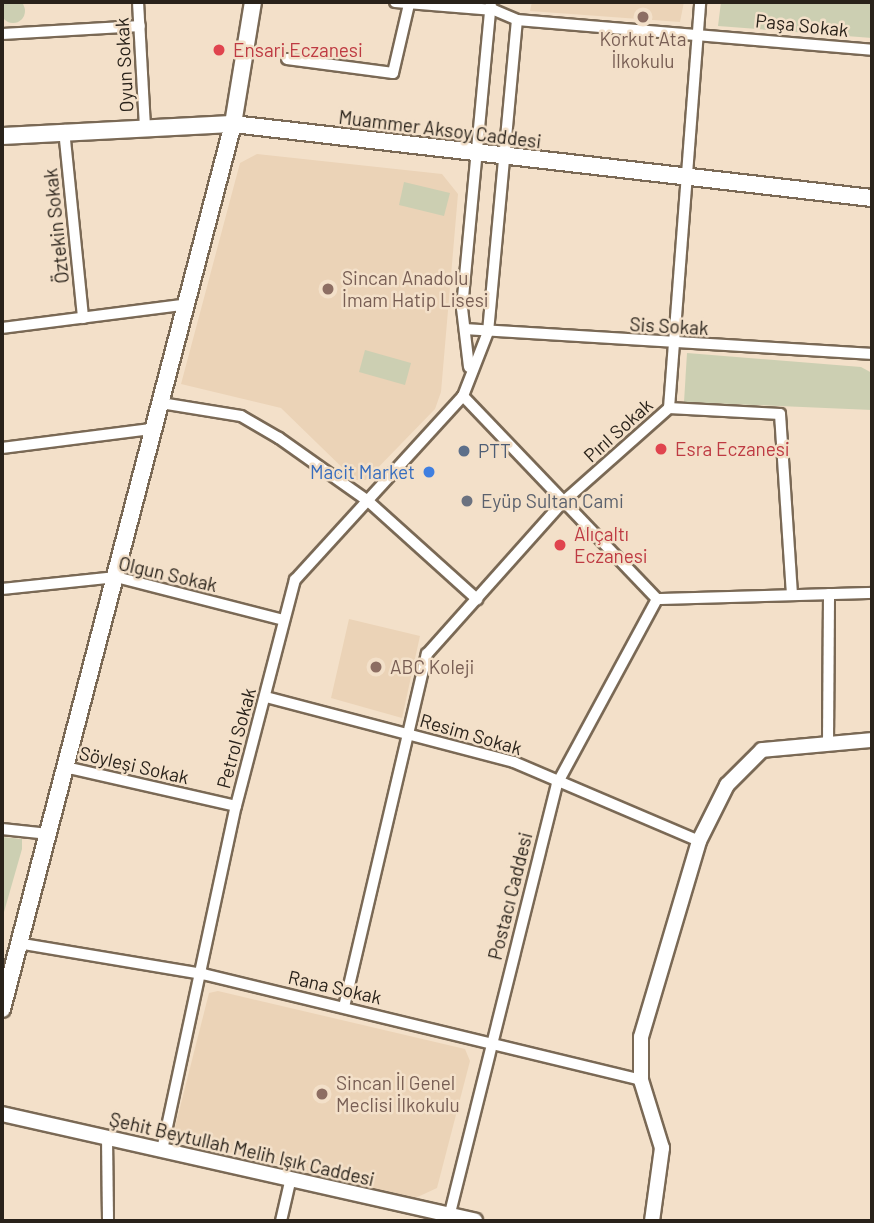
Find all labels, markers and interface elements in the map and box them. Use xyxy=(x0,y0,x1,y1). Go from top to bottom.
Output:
marker: Korkut Ata İlkokulu xyxy=(635,9,651,25)
street label: Paşa Sokak xyxy=(754,9,850,41)
street label: Oyun Sokak xyxy=(110,17,138,113)
place label: Korkut Ata İlkokulu xyxy=(600,28,686,72)
place label: Ensari Eczanesi xyxy=(233,39,363,61)
marker: Ensari Eczanesi xyxy=(211,42,227,58)
street label: Muammer Aksoy Caddesi xyxy=(337,105,543,153)
street label: Öztekin Sokak xyxy=(39,167,73,285)
place label: Sincan Anadolu İmam Hatip Lisesi xyxy=(342,267,489,311)
marker: Sincan Anadolu İmam Hatip Lisesi xyxy=(320,281,336,297)
street label: Sis Sokak xyxy=(629,313,709,339)
street label: Pırıl Sokak xyxy=(579,393,657,467)
place label: Esra Eczanesi xyxy=(675,438,790,460)
place label: PTT xyxy=(478,440,511,462)
marker: Esra Eczanesi xyxy=(653,441,669,457)
marker: PTT xyxy=(456,443,472,459)
place label: Macit Market xyxy=(310,461,415,483)
marker: Macit Market xyxy=(421,464,437,480)
place label: Eyüp Sultan Cami xyxy=(481,490,624,512)
marker: Eyüp Sultan Cami xyxy=(459,493,475,509)
place label: Alıçaltı Eczanesi xyxy=(574,523,648,567)
marker: Alıçaltı Eczanesi xyxy=(552,537,568,553)
street label: Olgun Sokak xyxy=(116,552,220,596)
place label: ABC Koleji xyxy=(390,656,474,678)
marker: ABC Koleji xyxy=(368,659,384,675)
street label: Petrol Sokak xyxy=(212,685,260,791)
street label: Resim Sokak xyxy=(417,709,525,759)
street label: Söyleşi Sokak xyxy=(77,741,191,789)
street label: Postacı Caddesi xyxy=(483,830,537,962)
street label: Rana Sokak xyxy=(286,965,384,1009)
place label: Sincan İl Genel Meclisi İlkokulu xyxy=(336,1072,460,1116)
marker: Sincan İl Genel Meclisi İlkokulu xyxy=(314,1086,330,1102)
street label: Şehit Beytullah Melih Işık Caddesi xyxy=(107,1107,377,1191)

